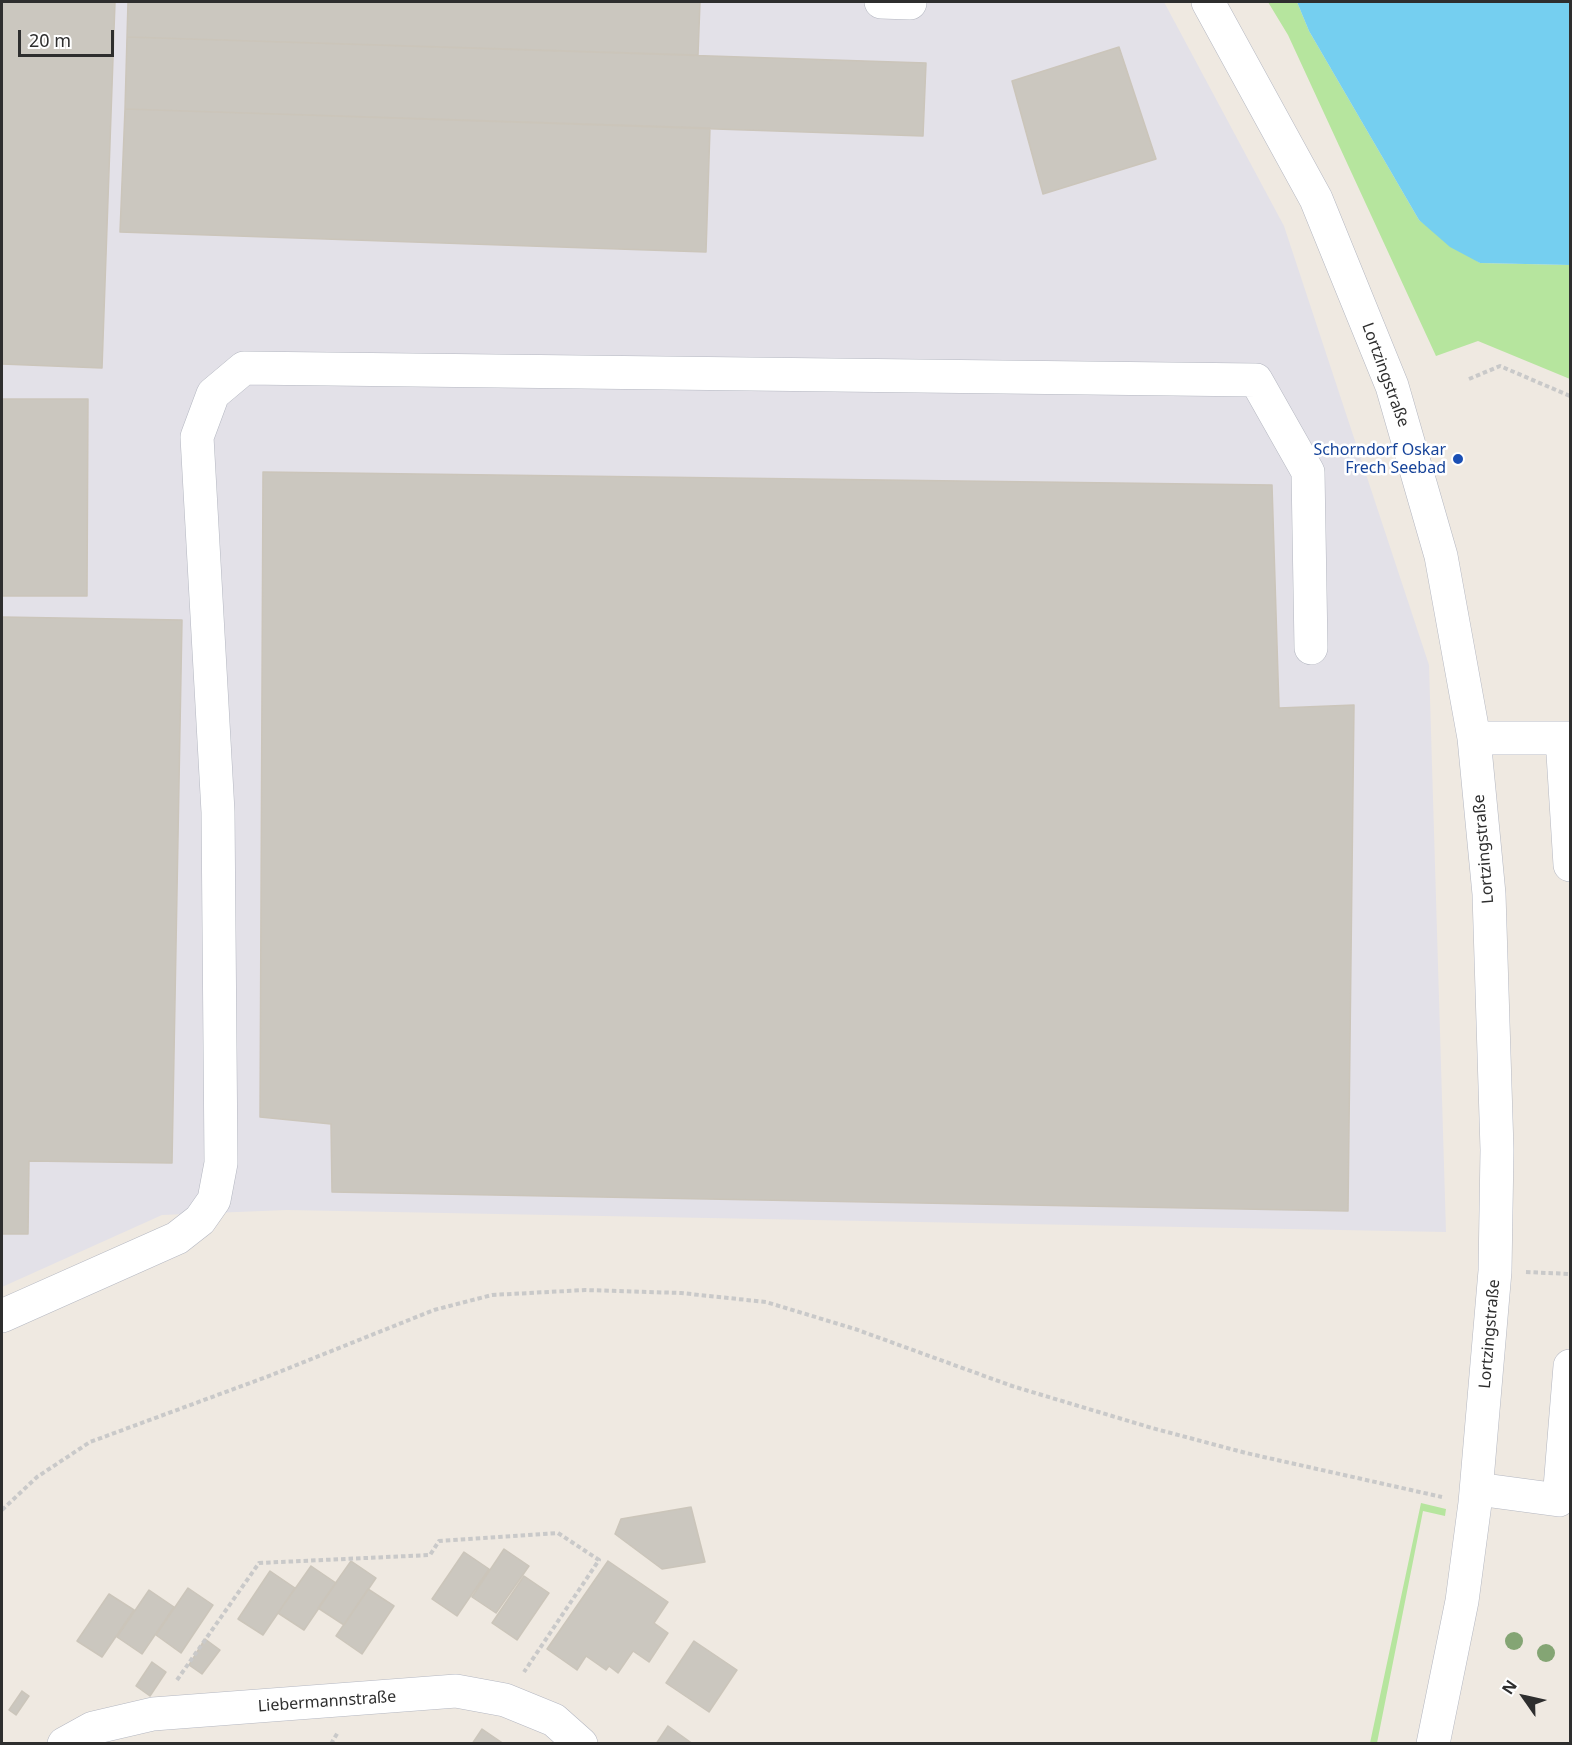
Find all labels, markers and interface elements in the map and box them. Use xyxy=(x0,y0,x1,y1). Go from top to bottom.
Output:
scale bar xyxy=(21,18,117,56)
text: 20 m xyxy=(29,28,71,52)
street label: Lortzingstraße xyxy=(1357,320,1413,430)
place label: Schorndorf Oskar Frech Seebad xyxy=(1313,440,1446,478)
marker: Schorndorf Oskar Frech Seebad xyxy=(1451,452,1465,466)
street label: Lortzingstraße xyxy=(1470,794,1498,904)
street label: Lortzingstraße xyxy=(1476,1279,1504,1389)
north arrow xyxy=(1494,1667,1554,1727)
text: N xyxy=(1496,1675,1522,1698)
street label: Liebermannstraße xyxy=(257,1688,397,1716)

